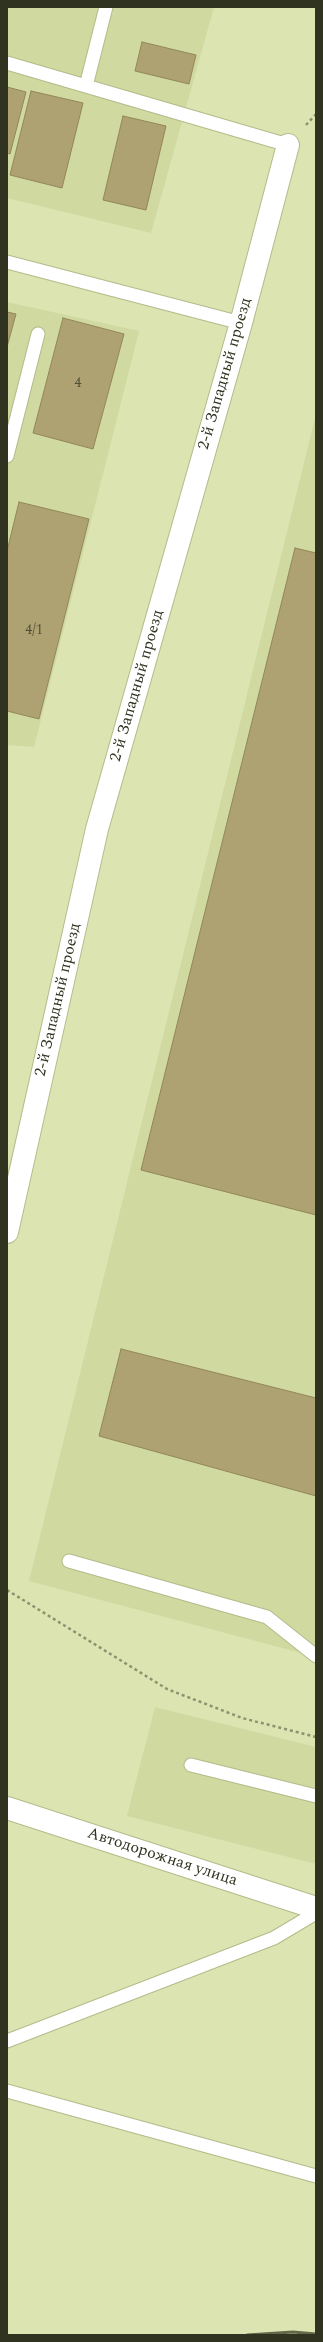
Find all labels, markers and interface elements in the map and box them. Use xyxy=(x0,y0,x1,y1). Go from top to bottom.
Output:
street label: 2-й Западный проезд xyxy=(195,296,257,452)
house number: 4 xyxy=(75,376,81,392)
street label: 2-й Западный проезд xyxy=(107,608,169,764)
house number: 4/1 xyxy=(25,623,43,639)
street label: 2-й Западный проезд xyxy=(32,921,86,1079)
street label: Автодорожная улица xyxy=(84,1825,240,1891)

